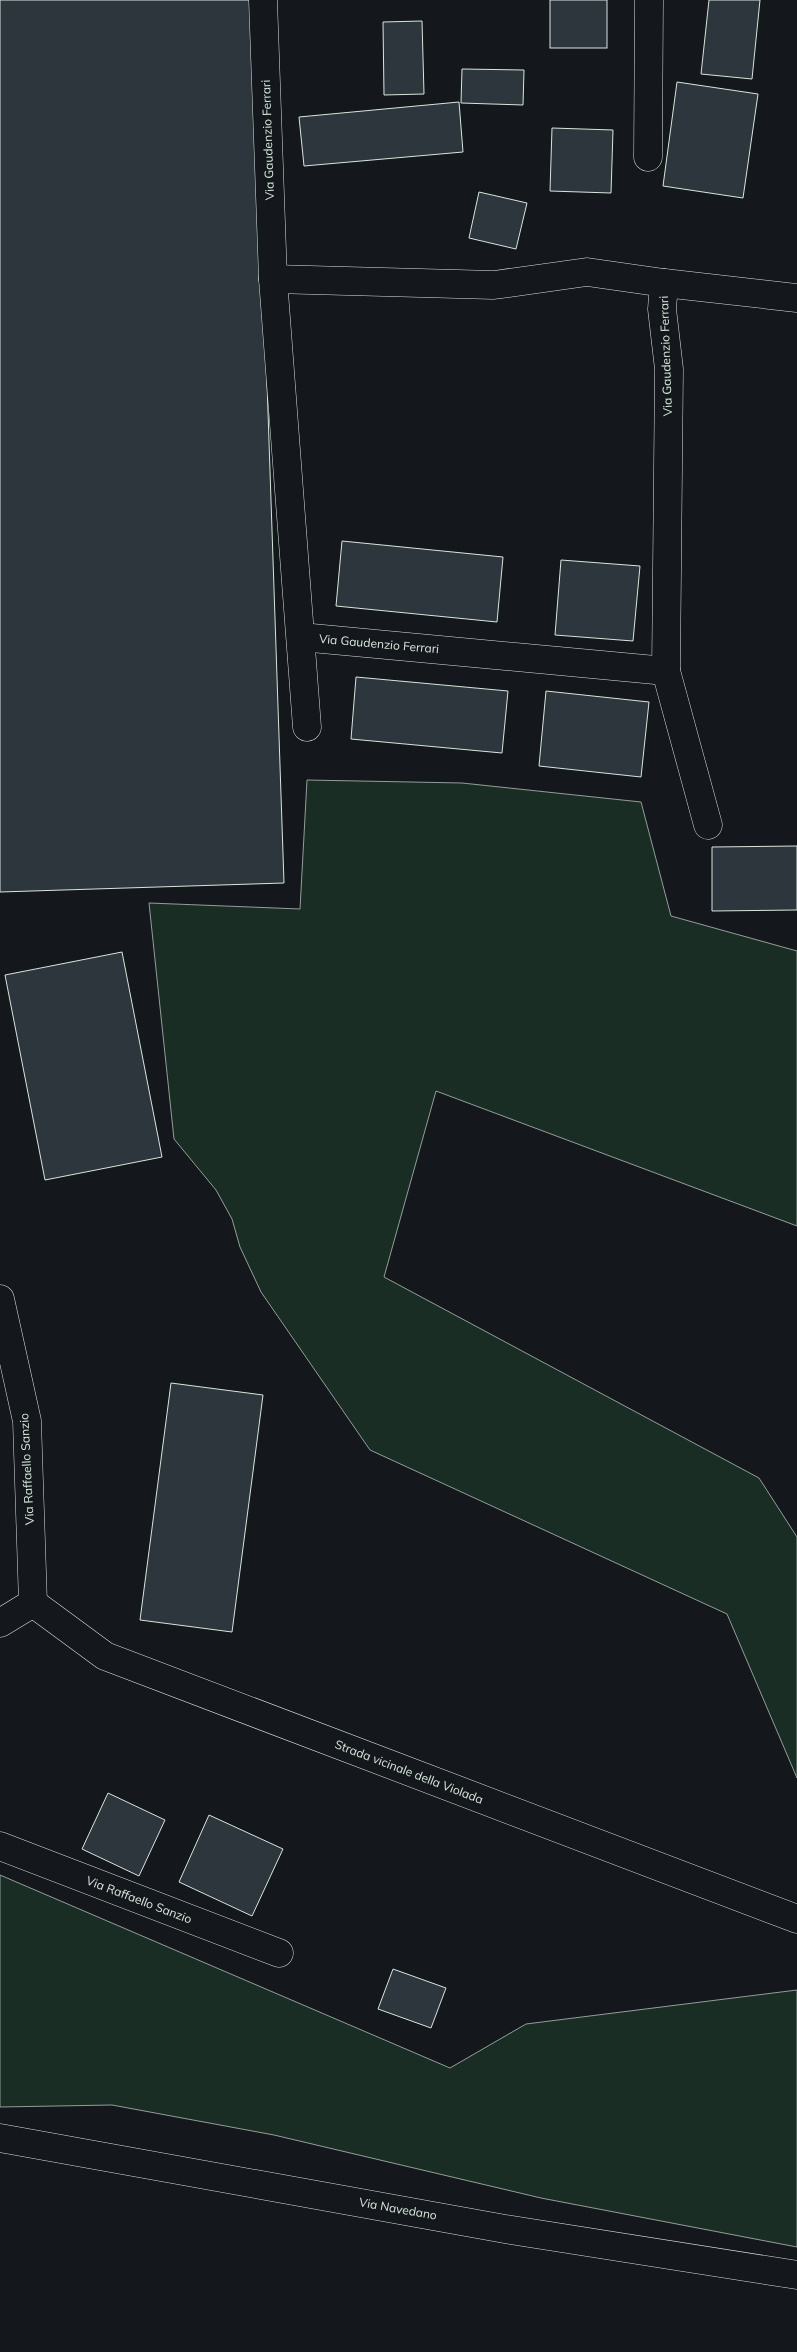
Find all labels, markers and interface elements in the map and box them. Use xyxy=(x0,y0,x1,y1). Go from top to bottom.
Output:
street label: Via Gaudenzio Ferrari xyxy=(258,79,277,200)
street label: Via Gaudenzio Ferrari xyxy=(656,295,675,416)
street label: Via Gaudenzio Ferrari xyxy=(318,631,440,656)
street label: Via Raffaello Sanzio xyxy=(16,1413,37,1525)
street label: Strada vicinale della Violada xyxy=(333,1736,486,1807)
street label: Via Raffaello Sanzio xyxy=(84,1872,194,1927)
street label: Via Navedano xyxy=(358,2194,438,2223)

